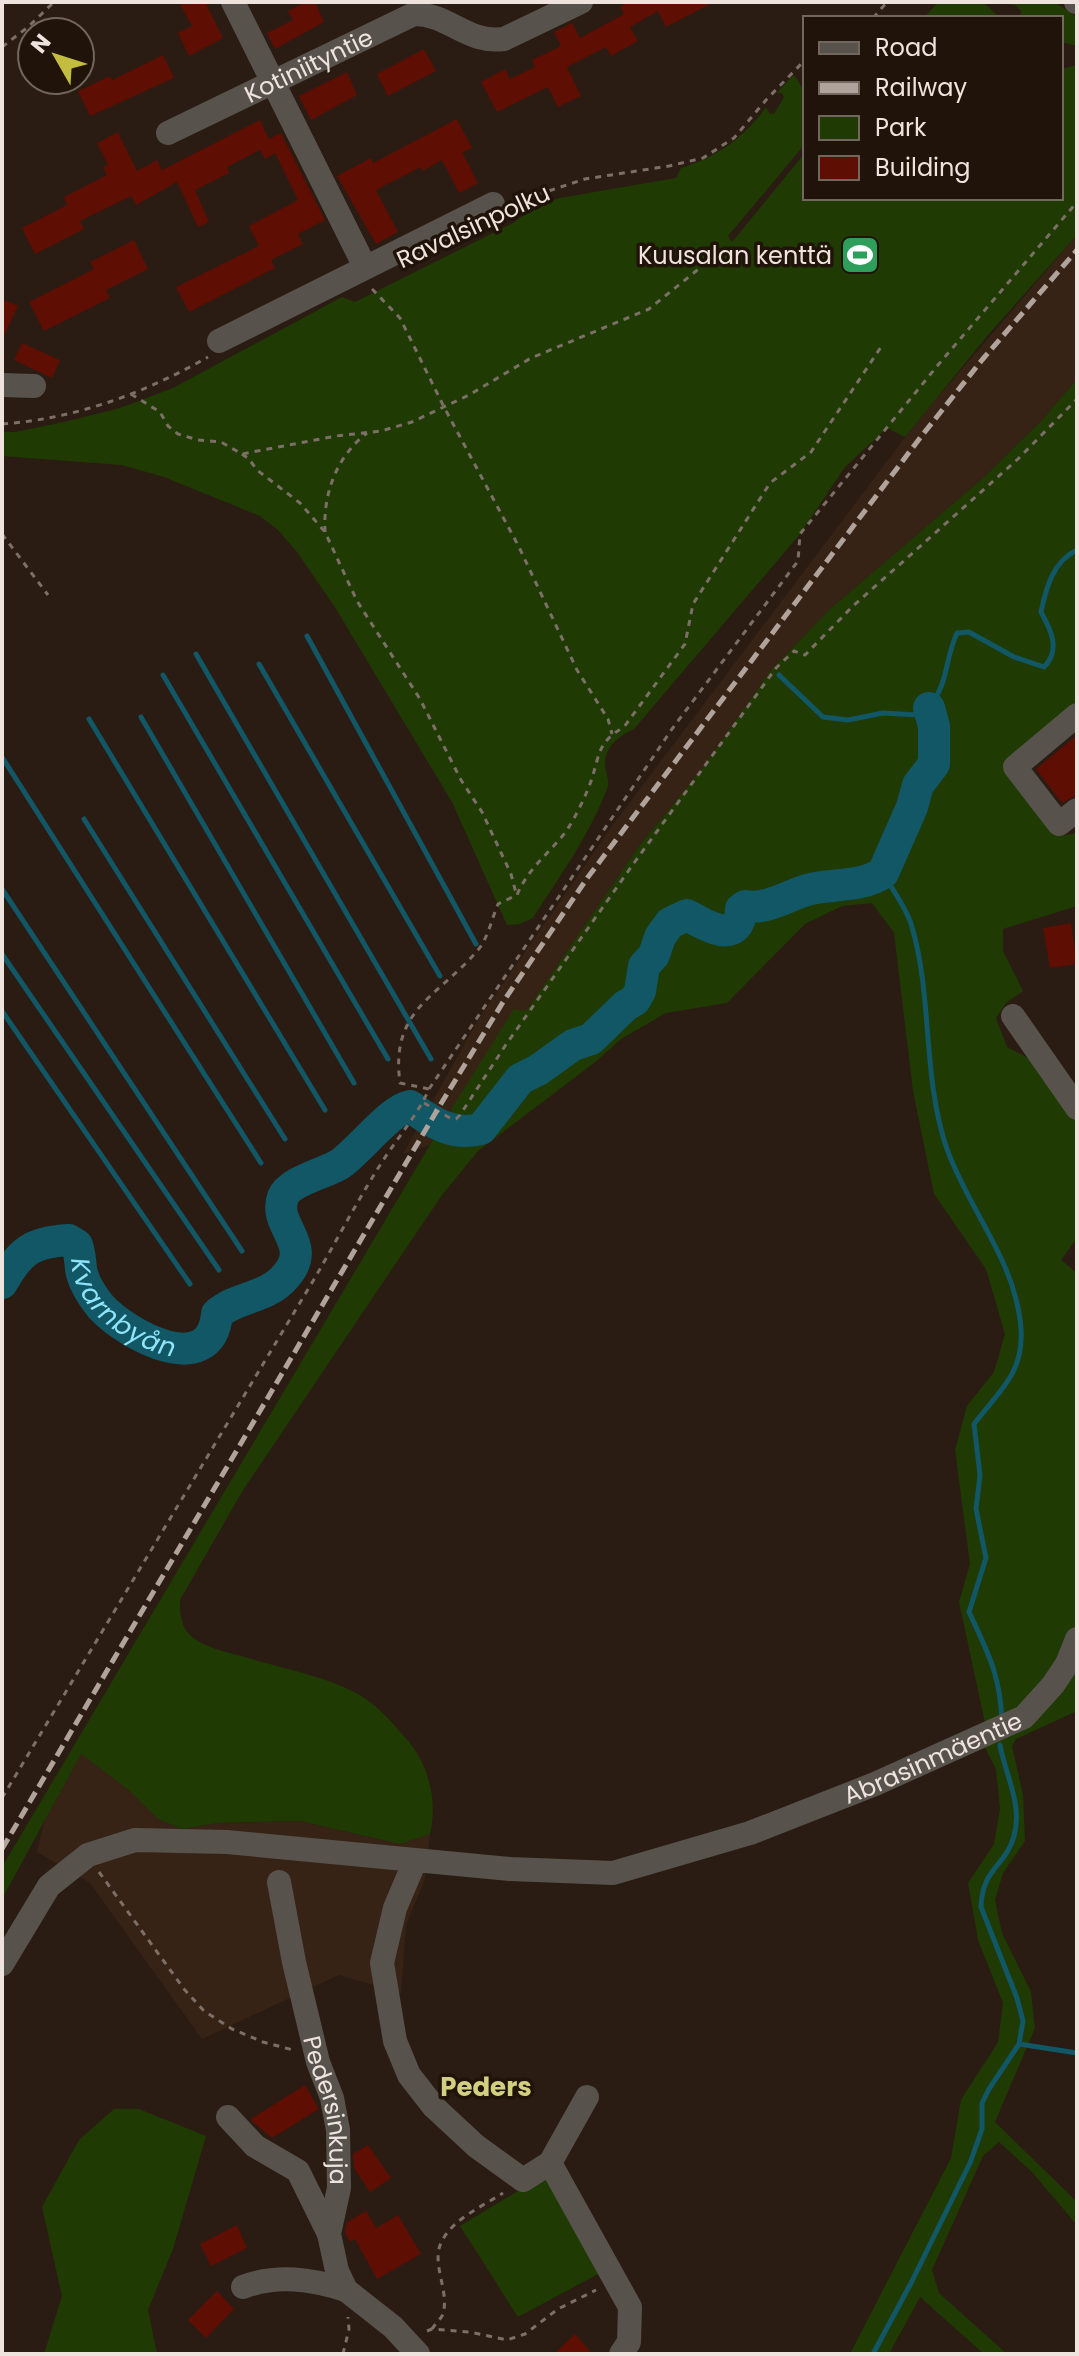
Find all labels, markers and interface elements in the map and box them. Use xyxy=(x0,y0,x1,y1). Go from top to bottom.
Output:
north arrow xyxy=(16,16,96,96)
legend xyxy=(803,16,1063,200)
street label: Kotiniityntie xyxy=(239,20,378,110)
text: N xyxy=(24,28,58,60)
text: Road xyxy=(875,31,937,64)
text: Railway xyxy=(875,71,968,104)
text: Park xyxy=(875,111,927,144)
text: Building xyxy=(875,151,971,184)
street label: Ravalsinpolku xyxy=(391,176,555,276)
sports icon: Kuusalan kenttä xyxy=(839,234,881,276)
place label: Kuusalan kenttä xyxy=(638,239,832,272)
water label: Kvarnbyån xyxy=(62,1256,180,1366)
street label: Abrasinmäentie xyxy=(839,1704,1027,1811)
street label: Pedersinkuja xyxy=(296,2032,355,2185)
district label: Peders xyxy=(440,2069,532,2105)

